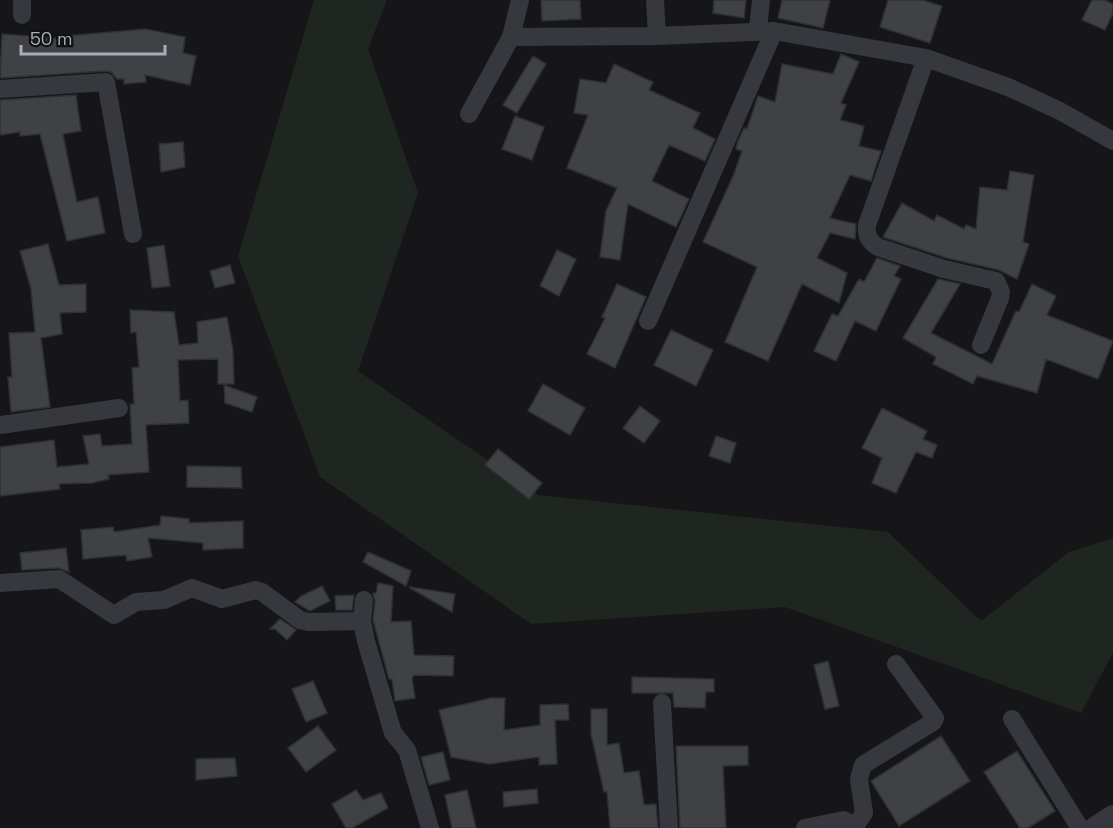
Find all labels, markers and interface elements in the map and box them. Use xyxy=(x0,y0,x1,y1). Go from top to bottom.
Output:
scale bar xyxy=(21,18,165,56)
text: 50 m xyxy=(30,27,72,50)

